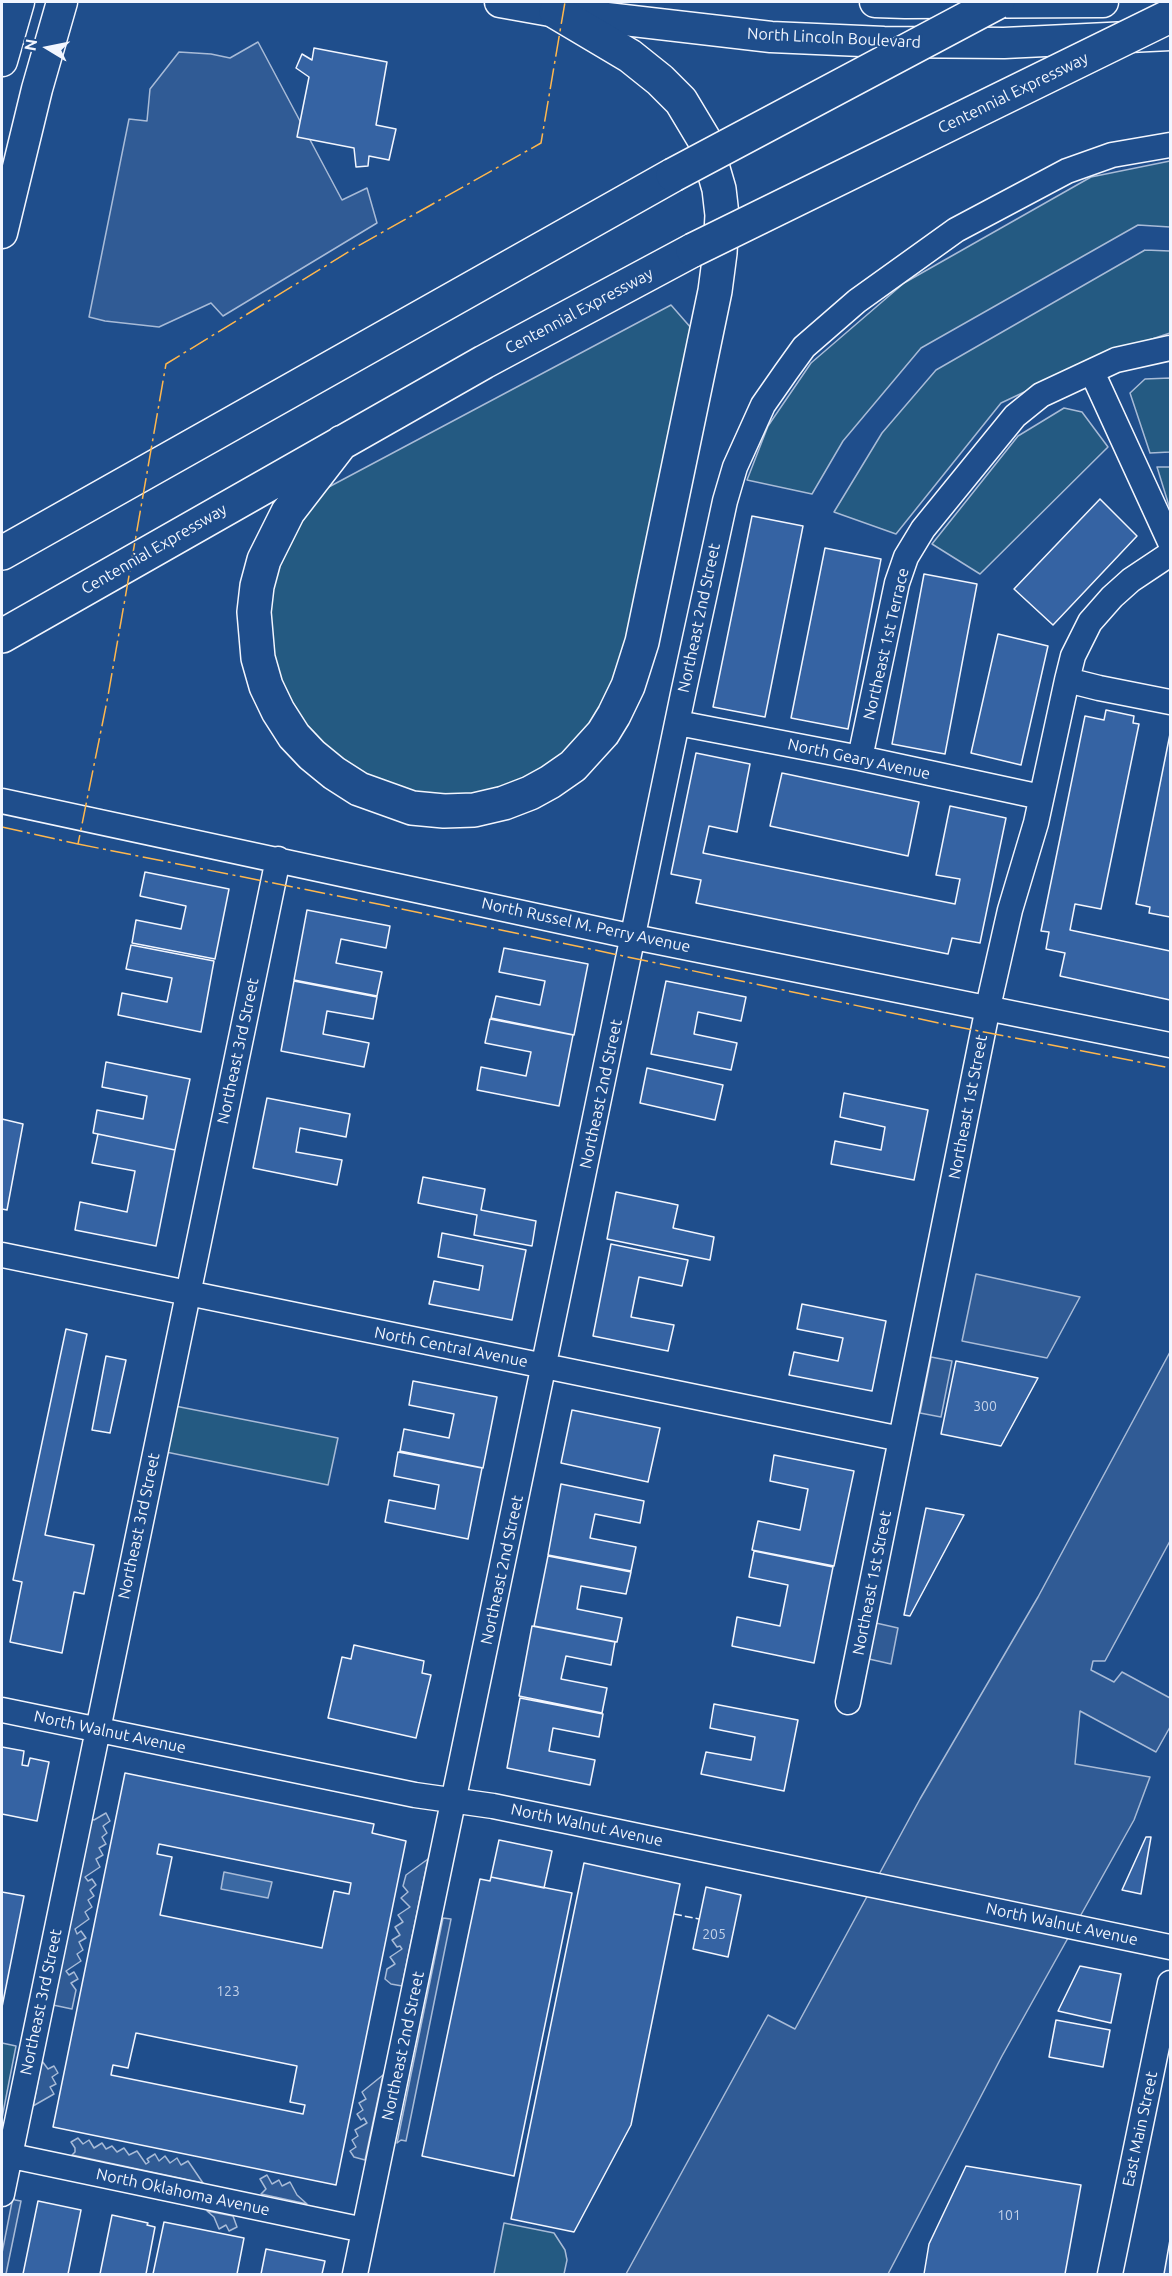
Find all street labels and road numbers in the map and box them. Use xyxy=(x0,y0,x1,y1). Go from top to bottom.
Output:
street label: North Lincoln Boulevard xyxy=(747,24,921,52)
street label: Centennial Expressway xyxy=(935,48,1091,138)
street label: Centennial Expressway xyxy=(502,264,656,358)
street label: Centennial Expressway xyxy=(78,499,230,599)
street label: Northeast 2nd Street xyxy=(674,542,724,694)
street label: Northeast 1st Terrace xyxy=(859,566,913,722)
street label: North Geary Avenue xyxy=(786,735,932,783)
street label: North Russel M. Perry Avenue xyxy=(480,893,692,957)
street label: Northeast 3rd Street xyxy=(213,976,263,1126)
street label: Northeast 2nd Street xyxy=(576,1018,626,1170)
street label: Northeast 1st Street xyxy=(945,1033,991,1181)
street label: North Central Avenue xyxy=(373,1323,529,1371)
street label: Northeast 3rd Street xyxy=(114,1451,164,1601)
street label: Northeast 2nd Street xyxy=(477,1494,527,1646)
street label: Northeast 1st Street xyxy=(849,1509,895,1657)
street label: North Walnut Avenue xyxy=(32,1707,188,1757)
street label: North Walnut Avenue xyxy=(509,1800,665,1850)
street label: North Walnut Avenue xyxy=(984,1899,1140,1949)
street label: Northeast 3rd Street xyxy=(16,1927,66,2077)
street label: Northeast 2nd Street xyxy=(378,1970,428,2122)
street label: East Main Street xyxy=(1118,2070,1162,2188)
street label: North Oklahoma Avenue xyxy=(94,2164,272,2220)

